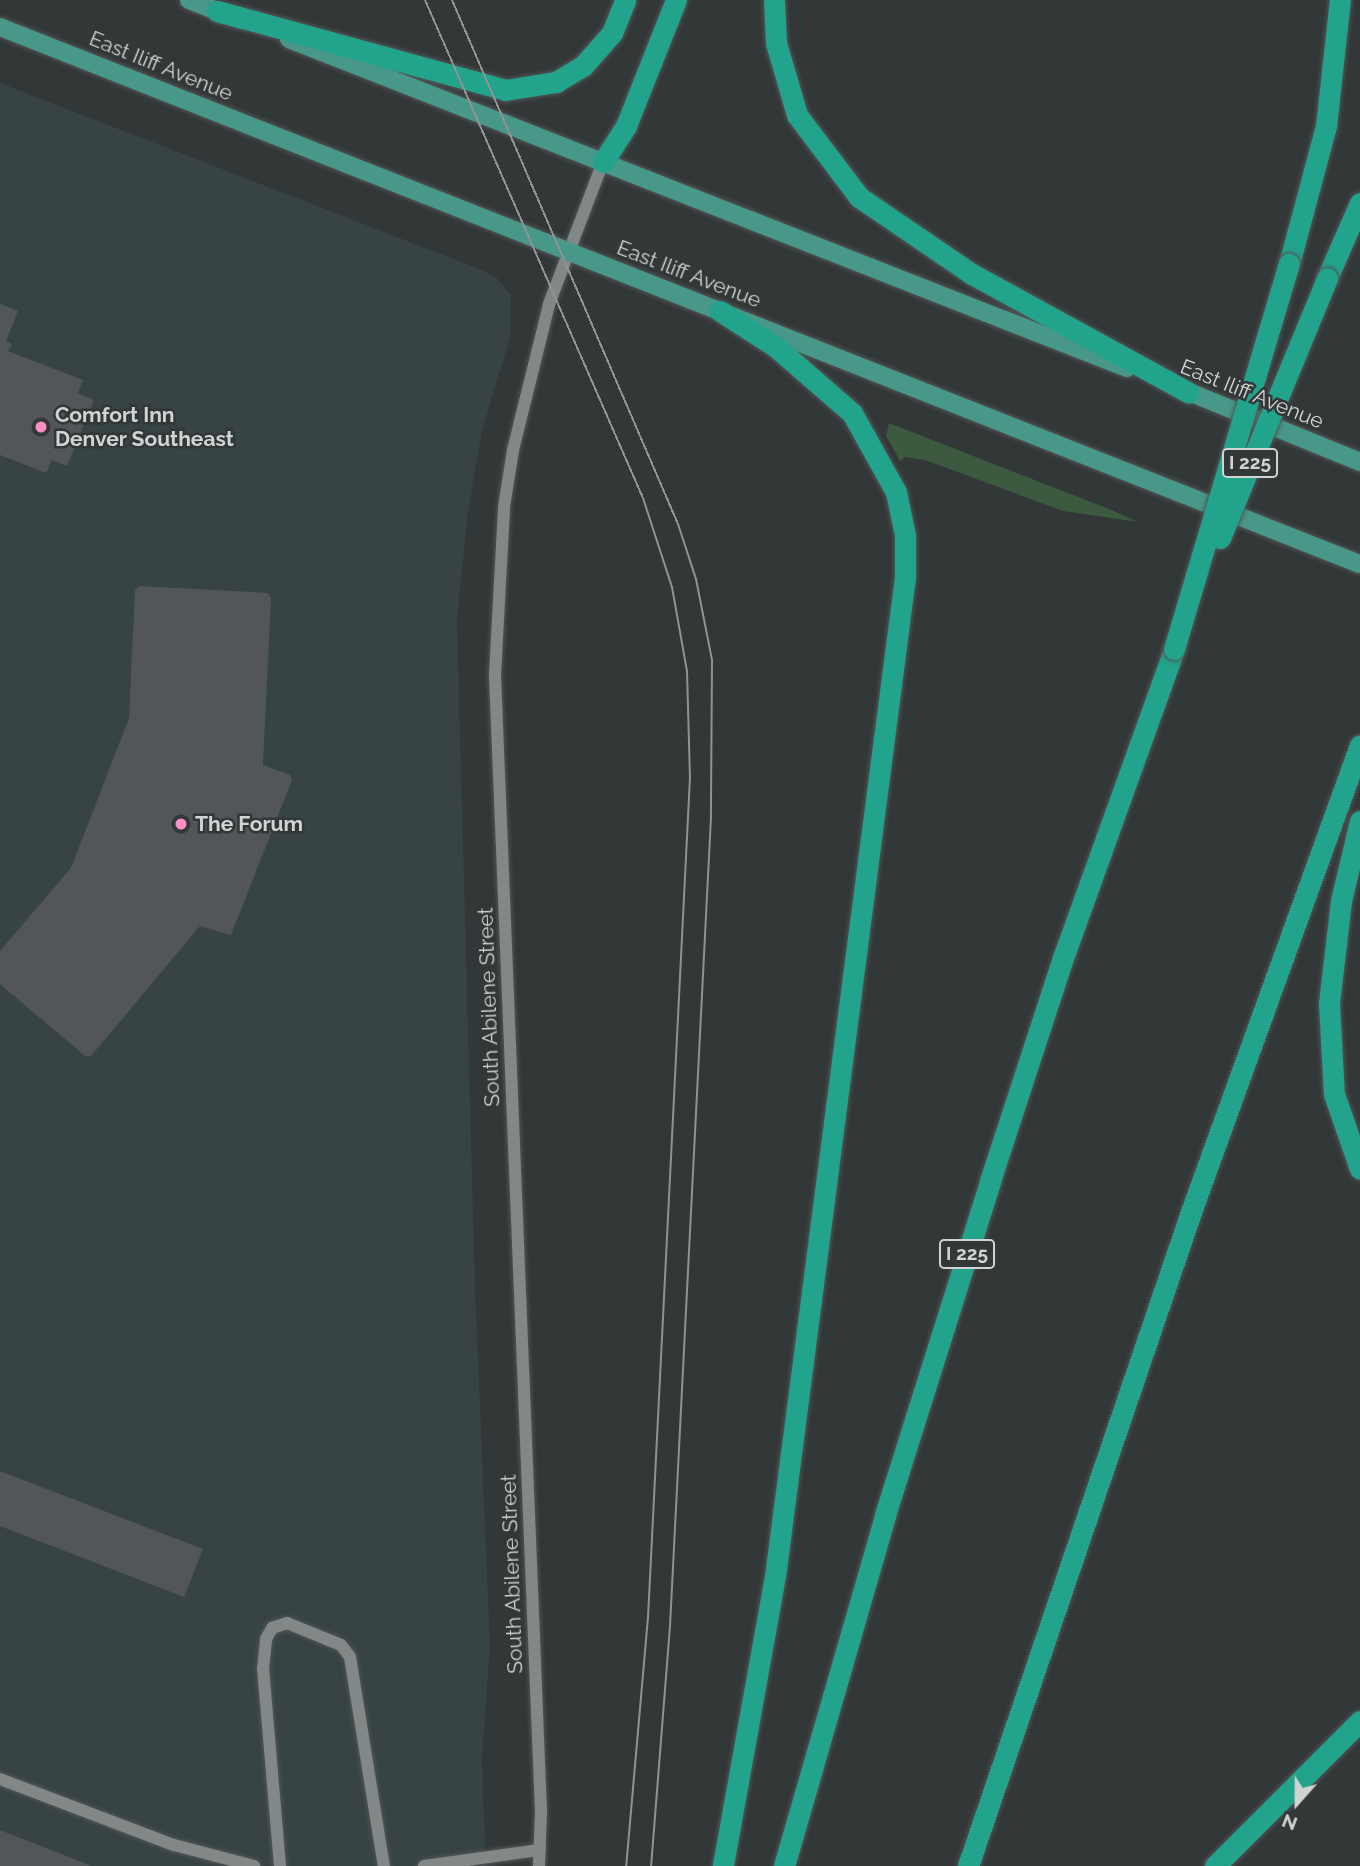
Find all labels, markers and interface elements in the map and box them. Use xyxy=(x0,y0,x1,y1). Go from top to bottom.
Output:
street label: East Iliff Avenue xyxy=(85,26,237,106)
street label: East Iliff Avenue xyxy=(613,235,765,313)
street label: East Iliff Avenue xyxy=(1176,354,1328,434)
place label: Comfort Inn Denver Southeast xyxy=(55,402,234,452)
marker: Comfort Inn Denver Southeast xyxy=(33,419,49,435)
road number: I 225 xyxy=(1222,447,1278,478)
place label: The Forum xyxy=(195,811,303,837)
marker: The Forum xyxy=(173,816,189,832)
street label: South Abilene Street xyxy=(473,906,505,1108)
road number: I 225 xyxy=(939,1238,995,1270)
street label: South Abilene Street xyxy=(496,1473,528,1675)
north arrow xyxy=(1262,1768,1332,1838)
text: N xyxy=(1279,1810,1300,1835)

